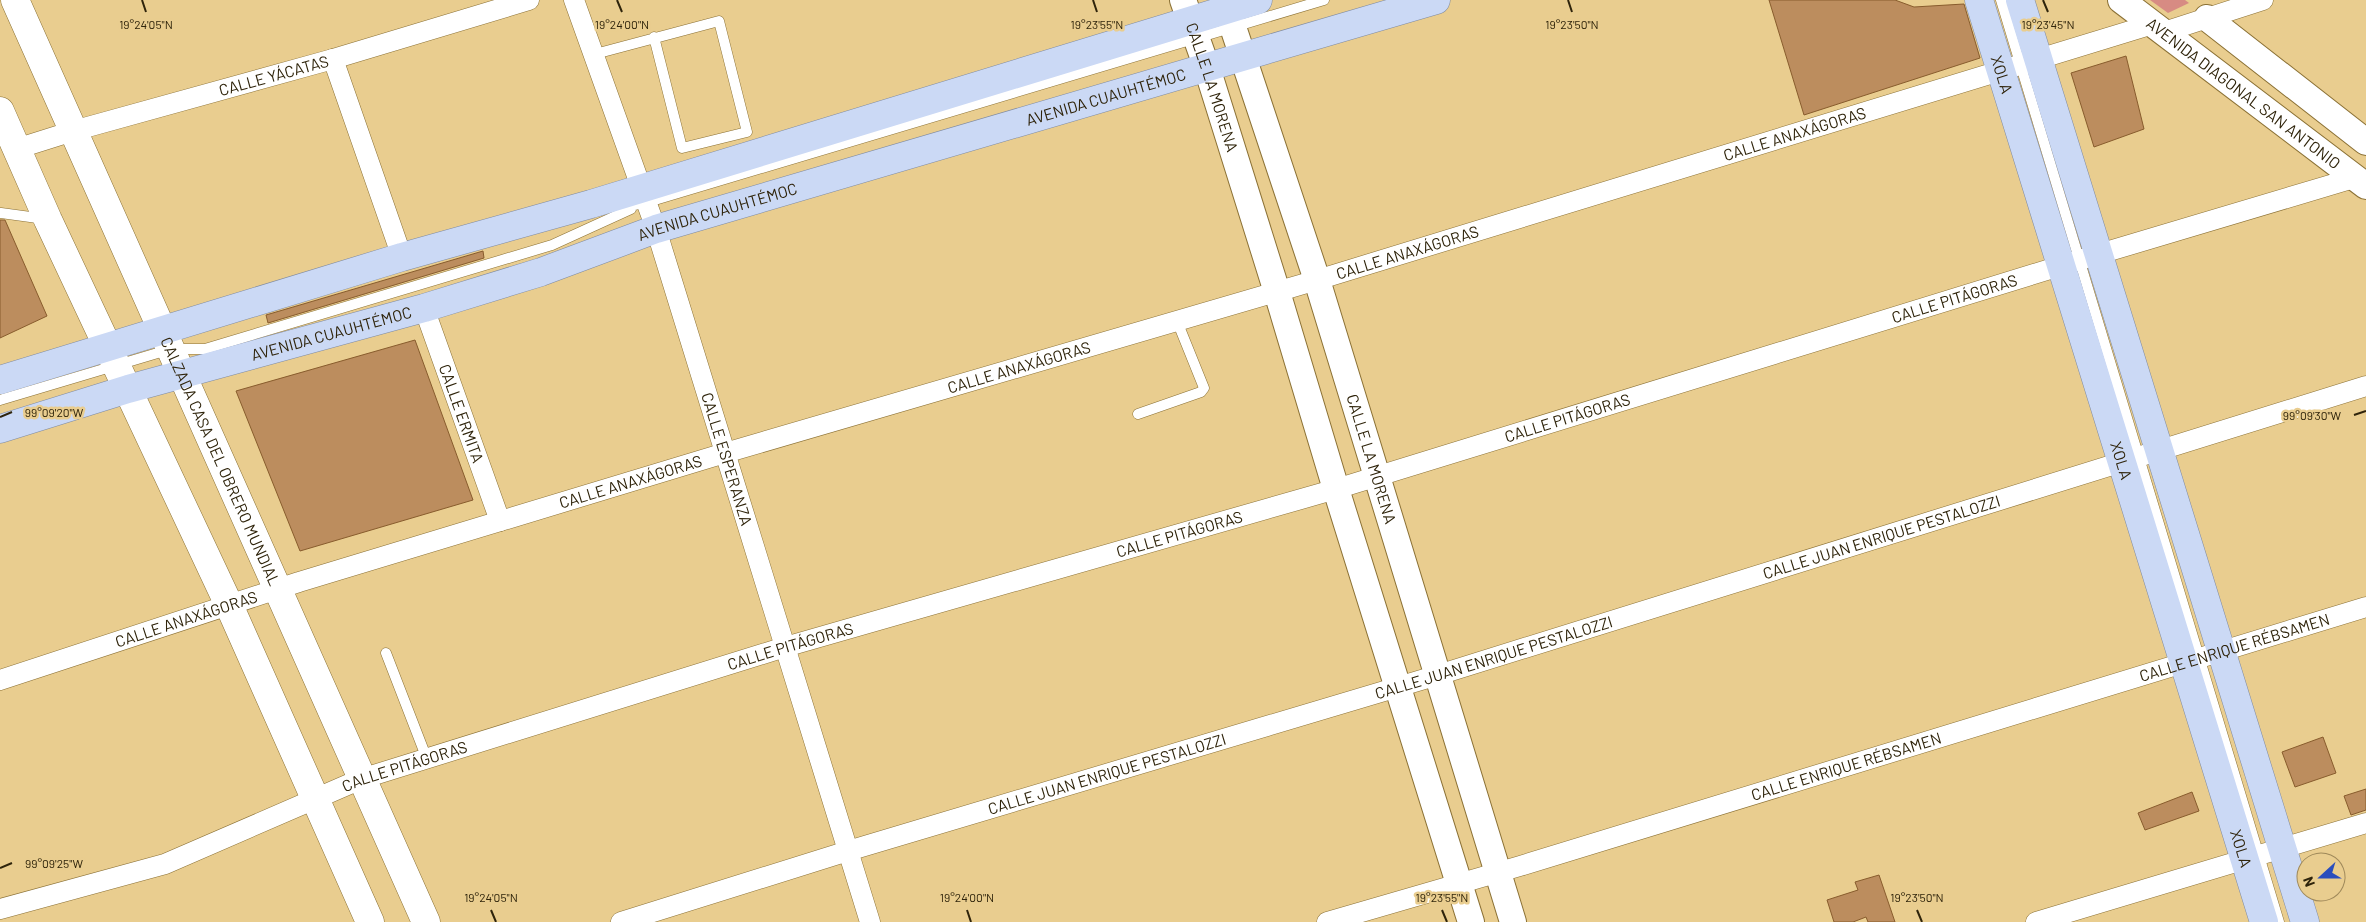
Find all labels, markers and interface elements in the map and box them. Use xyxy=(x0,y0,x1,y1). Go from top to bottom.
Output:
street label: AVENIDA DIAGONAL SAN ANTONIO xyxy=(2143,13,2345,172)
text: 19°24'05"N xyxy=(119,17,173,31)
text: 19°24'00"N xyxy=(595,17,649,31)
text: 19°23'55"N xyxy=(1071,17,1123,31)
text: 19°23'50"N xyxy=(1545,17,1599,31)
text: 19°23'45"N xyxy=(2021,17,2075,31)
street label: CALLE LA MORENA xyxy=(1183,20,1243,154)
street label: CALLE YÁCATAS xyxy=(217,51,330,99)
street label: XOLA xyxy=(1988,53,2017,96)
street label: AVENIDA CUAUHTÉMOC xyxy=(1024,64,1188,129)
street label: CALLE ANAXÁGORAS xyxy=(1721,102,1868,164)
street label: AVENIDA CUAUHTÉMOC xyxy=(635,178,799,244)
street label: CALLE ANAXÁGORAS xyxy=(1333,221,1481,283)
street label: CALLE PITÁGORAS xyxy=(1889,270,2019,326)
street label: AVENIDA CUAUHTÉMOC xyxy=(249,302,414,364)
street label: CALZADA CASA DEL OBRERO MUNDIAL xyxy=(157,334,285,588)
street label: CALLE ANAXÁGORAS xyxy=(945,337,1093,397)
street label: CALLE ERMITA xyxy=(436,361,489,466)
street label: CALLE PITÁGORAS xyxy=(1502,389,1632,446)
street label: CALLE ESPERANZA xyxy=(698,390,757,528)
street label: CALLE LA MORENA xyxy=(1343,392,1401,526)
text: 99°09'20"W xyxy=(25,405,84,419)
text: 99°09'30"W xyxy=(2283,408,2342,422)
street label: XOLA xyxy=(2107,439,2137,482)
street label: CALLE ANAXÁGORAS xyxy=(557,451,704,512)
street label: CALLE JUAN ENRIQUE PESTALOZZI xyxy=(1760,491,2002,582)
street label: CALLE PITÁGORAS xyxy=(1114,506,1245,561)
street label: CALLE ANAXÁGORAS xyxy=(113,586,260,651)
street label: CALLE ENRIQUE RÉBSAMEN xyxy=(2137,609,2332,685)
street label: CALLE JUAN ENRIQUE PESTALOZZI xyxy=(1373,611,1615,702)
street label: CALLE PITÁGORAS xyxy=(725,618,855,673)
street label: CALLE ENRIQUE RÉBSAMEN xyxy=(1748,728,1943,804)
street label: CALLE JUAN ENRIQUE PESTALOZZI xyxy=(985,729,1228,818)
street label: CALLE PITÁGORAS xyxy=(339,737,469,795)
street label: XOLA xyxy=(2227,827,2257,870)
north arrow xyxy=(2296,852,2346,902)
text: 99°09'25"W xyxy=(25,856,83,870)
text: N xyxy=(2299,874,2318,889)
text: 19°24'05"N xyxy=(464,890,518,904)
text: 19°24'00"N xyxy=(940,890,994,904)
text: 19°23'55"N xyxy=(1416,890,1468,904)
text: 19°23'50"N xyxy=(1890,890,1944,904)

